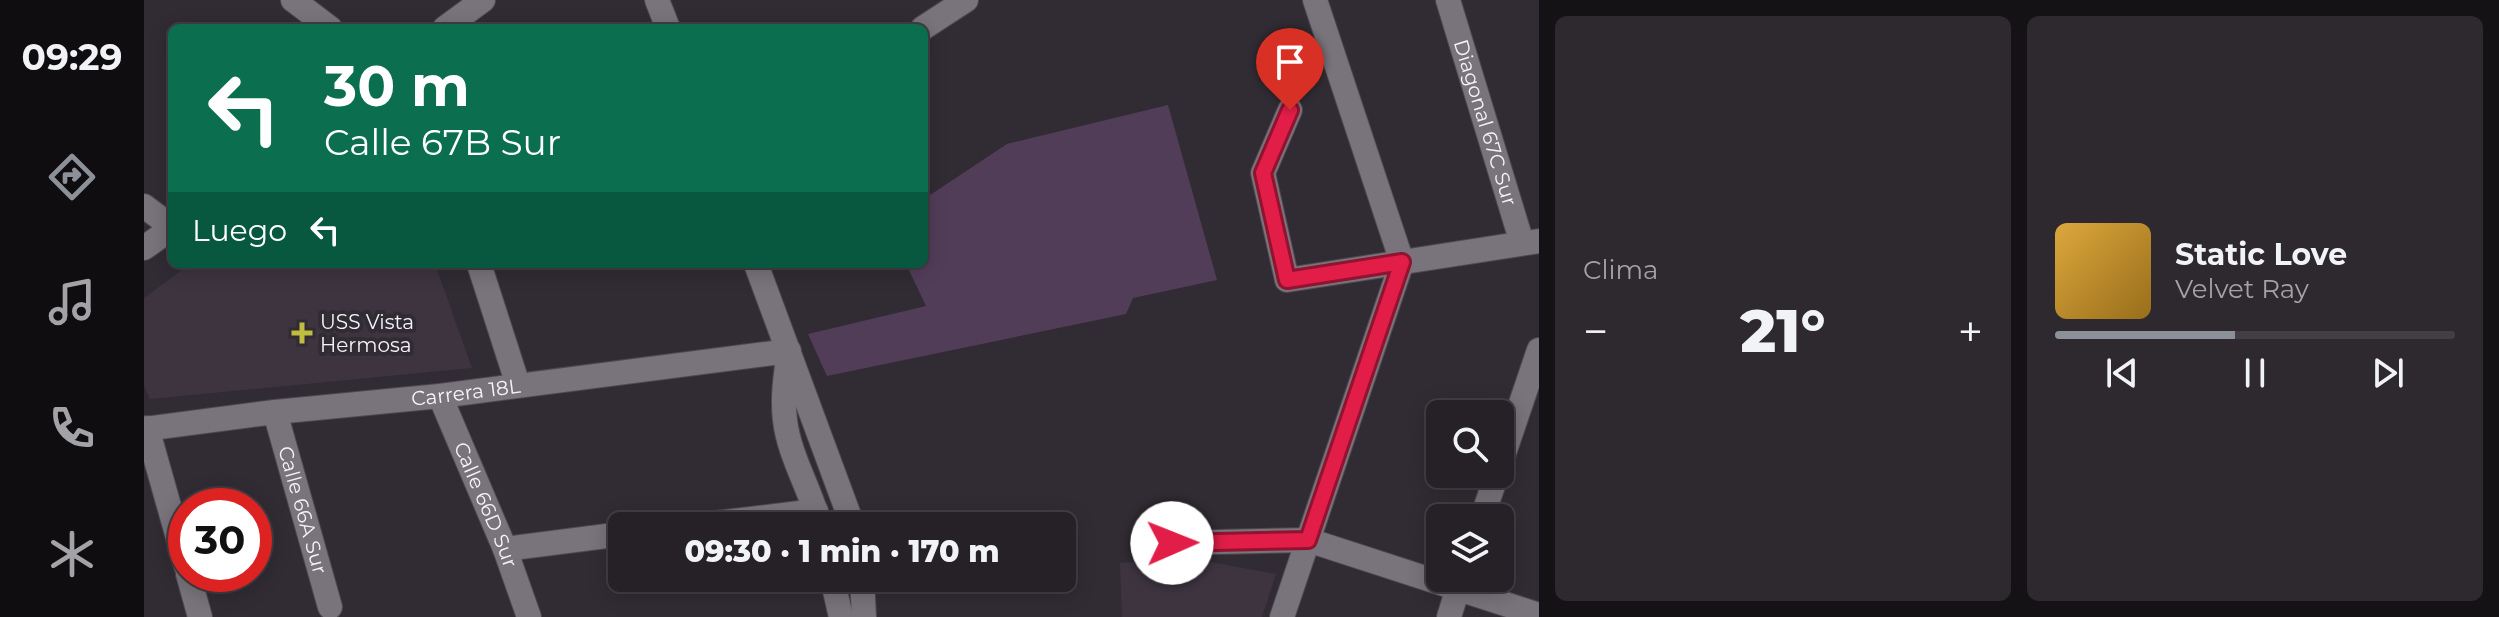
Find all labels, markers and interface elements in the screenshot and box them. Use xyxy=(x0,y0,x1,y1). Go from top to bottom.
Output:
pin xyxy=(1256,28,1324,110)
text: 09:29 xyxy=(22,35,122,79)
street label: Diagonal 67C Sur xyxy=(1449,36,1522,209)
icon: arrive xyxy=(1268,40,1312,84)
text: 30 m xyxy=(324,52,470,120)
icon: left xyxy=(192,56,296,160)
text: Calle 67B Sur xyxy=(324,120,561,164)
icon: directions xyxy=(44,149,100,205)
icon: left xyxy=(303,208,347,252)
text: Luego xyxy=(192,212,287,249)
text: Static Love xyxy=(2175,236,2347,273)
text: Clima xyxy=(1583,254,1658,286)
text: Velvet Ray xyxy=(2175,273,2309,305)
icon: music xyxy=(44,274,100,330)
text: 21° xyxy=(1740,294,1826,367)
text: − xyxy=(1583,304,1608,358)
text: + xyxy=(1958,304,1983,358)
place label: USS Vista Hermosa xyxy=(320,310,414,357)
marker: USS Vista Hermosa xyxy=(291,322,313,344)
icon: previous xyxy=(2100,351,2144,395)
icon: pause xyxy=(2233,351,2277,395)
icon: next xyxy=(2366,351,2410,395)
street label: Carrera 18L xyxy=(410,374,522,411)
icon: phone xyxy=(44,400,100,456)
map controls xyxy=(1426,400,1514,592)
button: search xyxy=(1426,400,1514,488)
street label: Calle 66D Sur xyxy=(449,438,523,571)
street label: Calle 66A Sur xyxy=(273,443,332,577)
speed limit sign: 30 xyxy=(168,488,272,592)
position arrow xyxy=(1130,501,1214,585)
button: layers xyxy=(1426,504,1514,592)
icon: climate xyxy=(44,526,100,582)
text: 09:30 · 1 min · 170 m xyxy=(684,533,1000,570)

